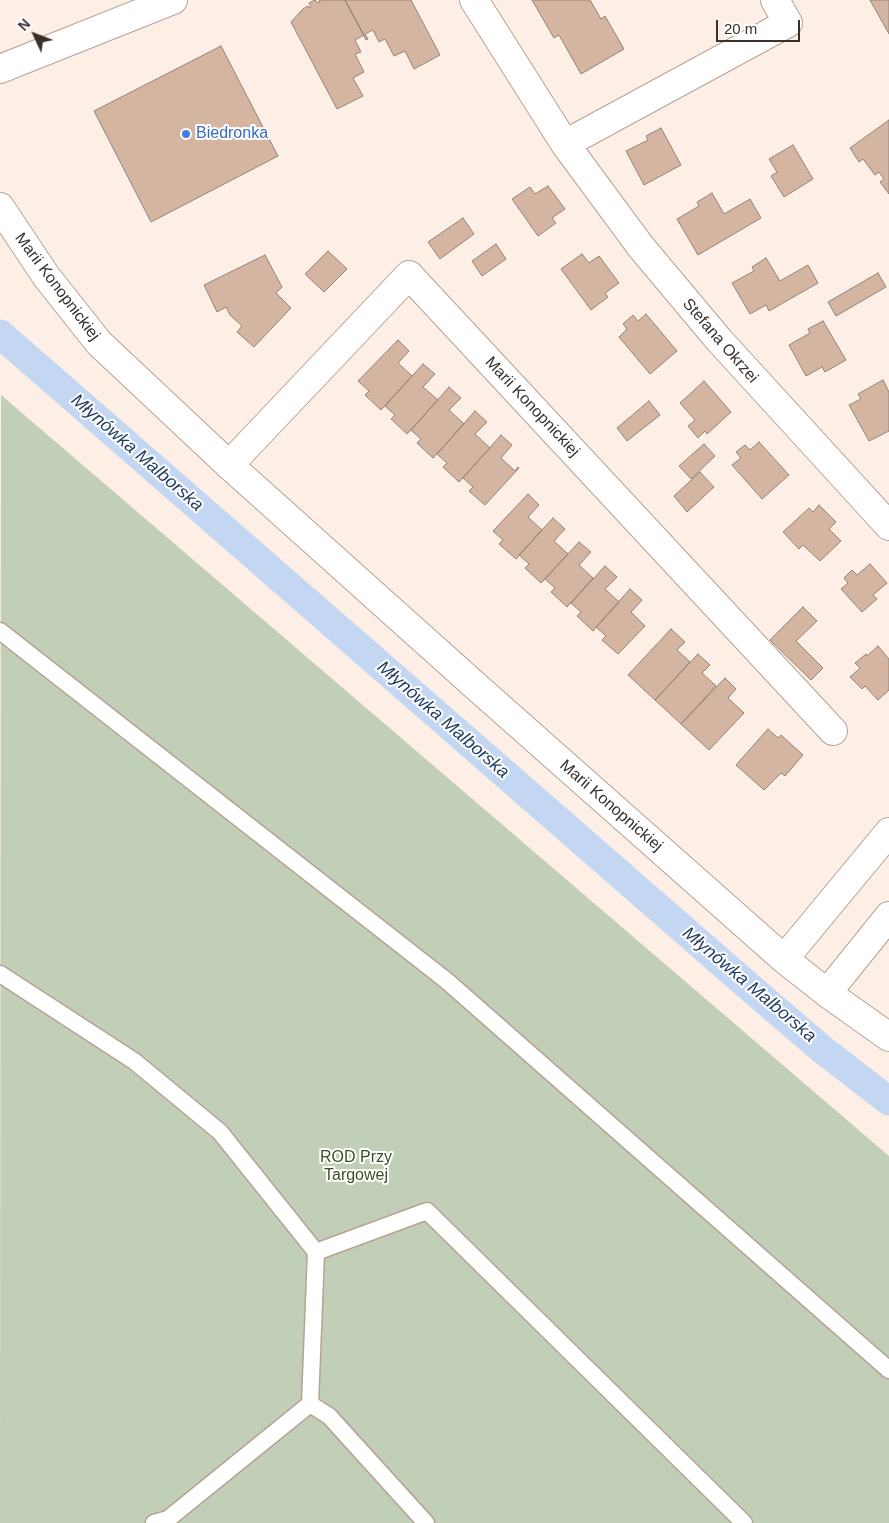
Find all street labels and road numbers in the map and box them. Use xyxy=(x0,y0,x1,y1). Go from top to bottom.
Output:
street label: Marii Konopnickiej xyxy=(10,229,104,345)
street label: Stefana Okrzei xyxy=(678,295,762,387)
street label: Marii Konopnickiej xyxy=(481,353,583,461)
street label: Marii Konopnickiej xyxy=(556,756,666,856)

